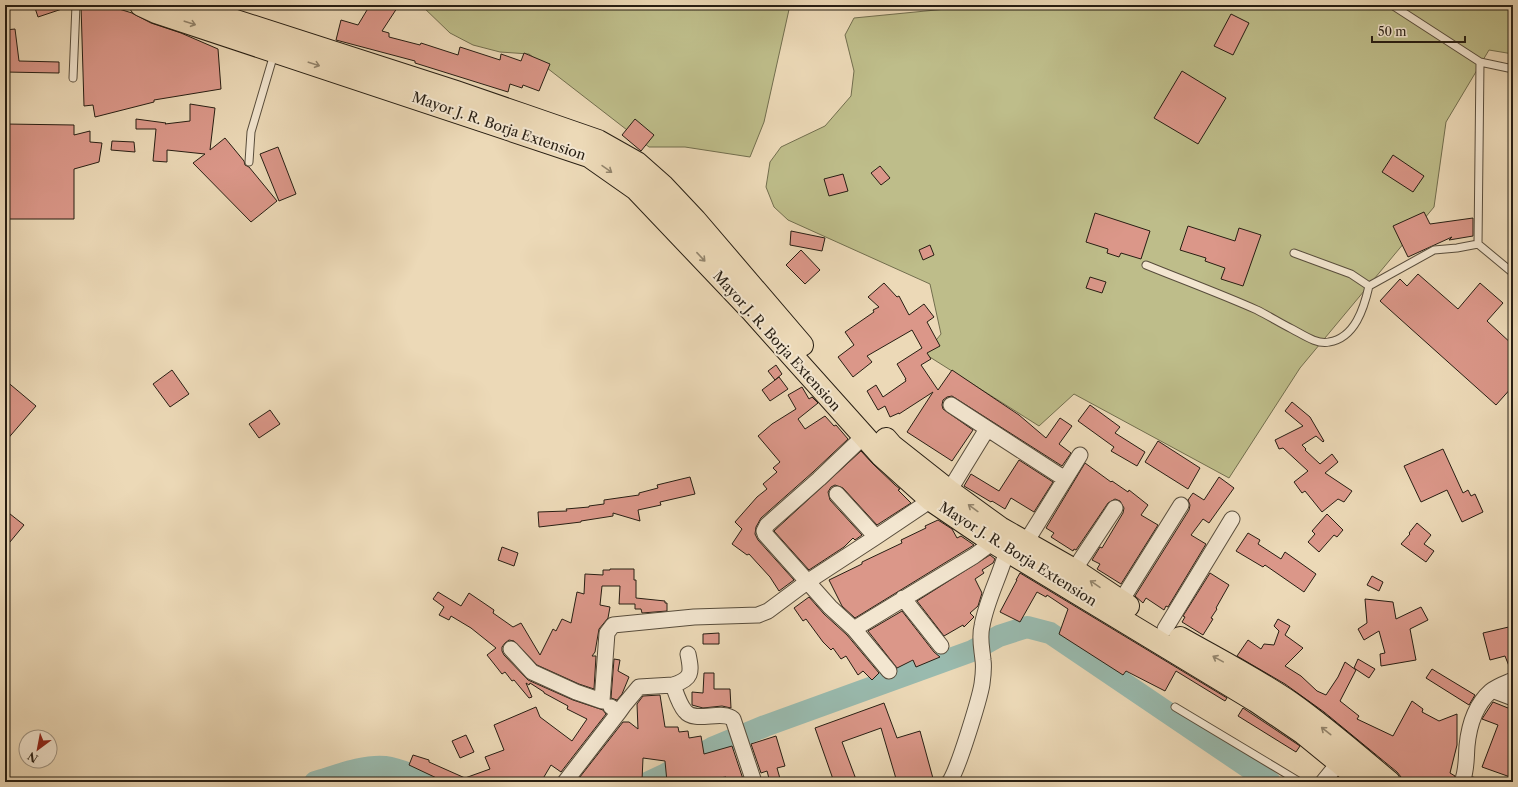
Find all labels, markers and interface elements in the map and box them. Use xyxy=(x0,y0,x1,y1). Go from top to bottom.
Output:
scale bar xyxy=(1372,18,1465,44)
one-way arrow xyxy=(184,20,196,28)
text: 50 m xyxy=(1378,24,1407,39)
one-way arrow xyxy=(307,61,320,68)
street label: Mayor J. R. Borja Extension xyxy=(410,88,589,164)
one-way arrow xyxy=(601,165,612,173)
one-way arrow xyxy=(697,252,706,262)
street label: Mayor J. R. Borja Extension xyxy=(709,267,845,415)
street label: Mayor J. R. Borja Extension xyxy=(936,498,1100,610)
one-way arrow xyxy=(968,504,979,512)
one-way arrow xyxy=(1089,580,1101,588)
one-way arrow xyxy=(1212,655,1224,662)
one-way arrow xyxy=(1321,726,1332,735)
north arrow xyxy=(18,729,58,769)
text: N xyxy=(25,749,40,766)

